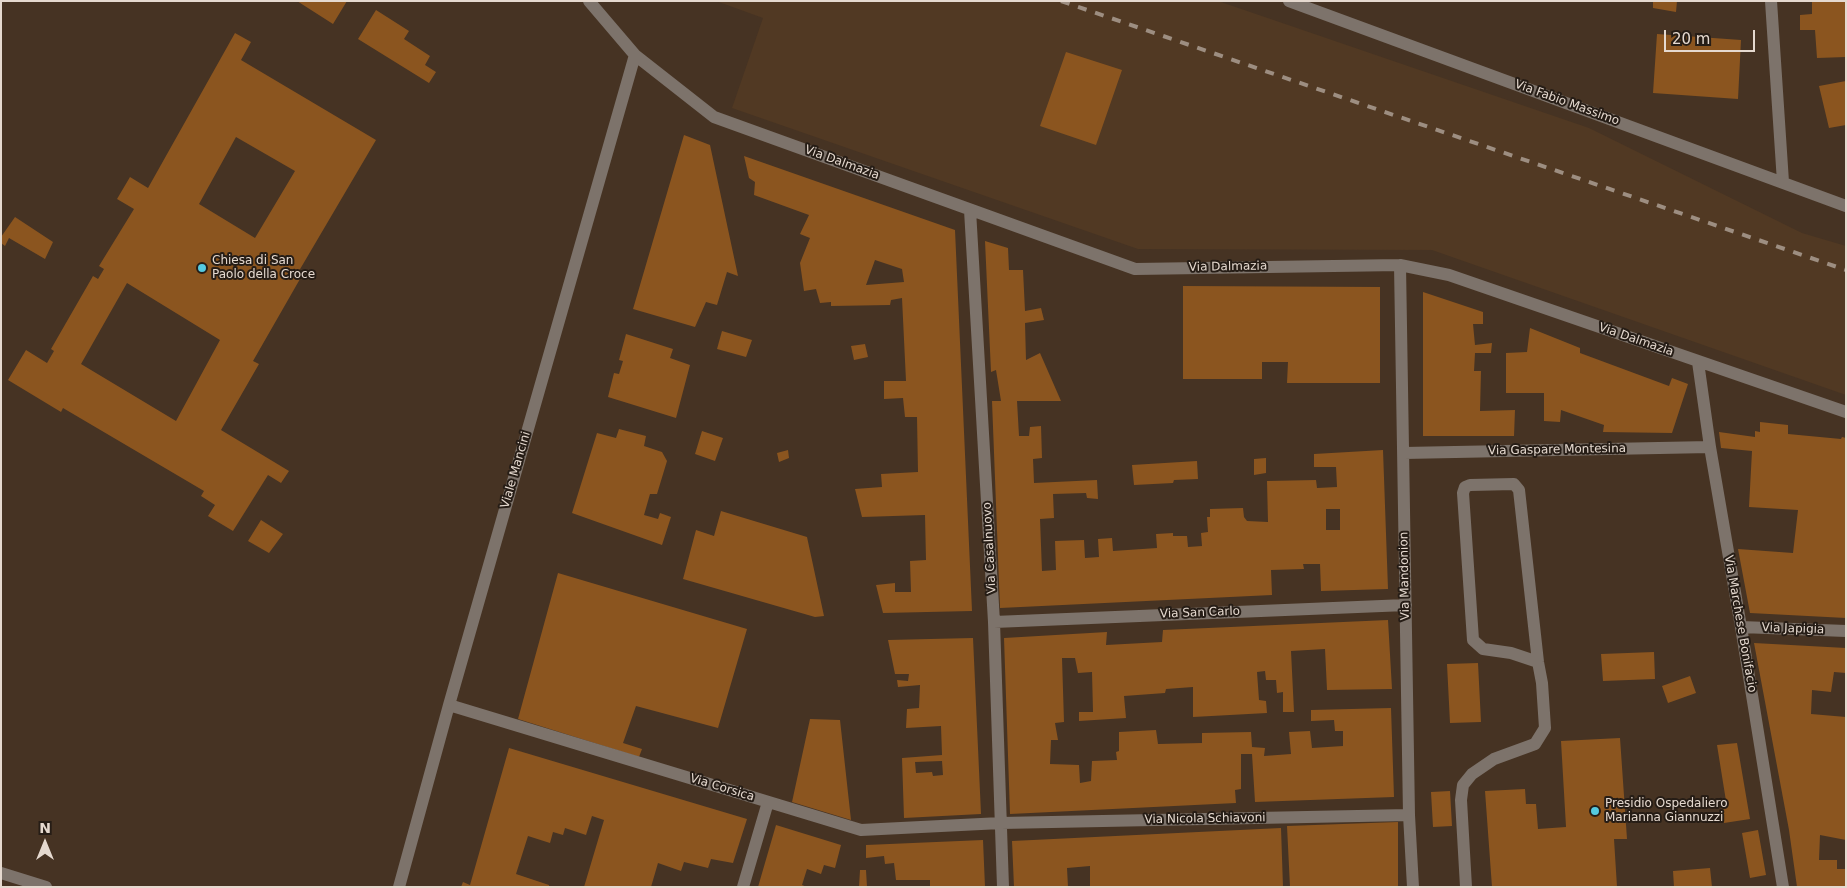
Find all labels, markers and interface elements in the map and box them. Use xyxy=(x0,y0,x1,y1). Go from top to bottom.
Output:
scale bar xyxy=(1667,20,1758,52)
text: 20 m xyxy=(1672,30,1710,48)
street label: Via Fabio Massimo xyxy=(1513,77,1621,129)
street label: Via Dalmazia xyxy=(803,143,881,183)
place label: Chiesa di San Paolo della Croce xyxy=(212,254,315,282)
street label: Via Dalmazia xyxy=(1189,259,1267,275)
marker: Chiesa di San Paolo della Croce xyxy=(196,262,208,274)
street label: Via Dalmazia xyxy=(1597,320,1675,360)
street label: Viale Mancini xyxy=(498,430,534,510)
street label: Via Gaspare Montesina xyxy=(1488,442,1626,458)
street label: Via Casalnuovo xyxy=(980,502,1000,594)
street label: Via Mandonion xyxy=(1397,532,1413,620)
street label: Via Marchese Bonifacio xyxy=(1721,554,1759,694)
street label: Via San Carlo xyxy=(1160,604,1240,622)
street label: Via Japigia xyxy=(1761,621,1825,637)
street label: Via Corsica xyxy=(688,771,756,805)
place label: Presidio Ospedaliero Marianna Giannuzzi xyxy=(1605,797,1728,825)
marker: Presidio Ospedaliero Marianna Giannuzzi xyxy=(1589,805,1601,817)
street label: Via Nicola Schiavoni xyxy=(1144,811,1266,827)
north arrow xyxy=(20,818,70,868)
text: N xyxy=(39,820,51,836)

